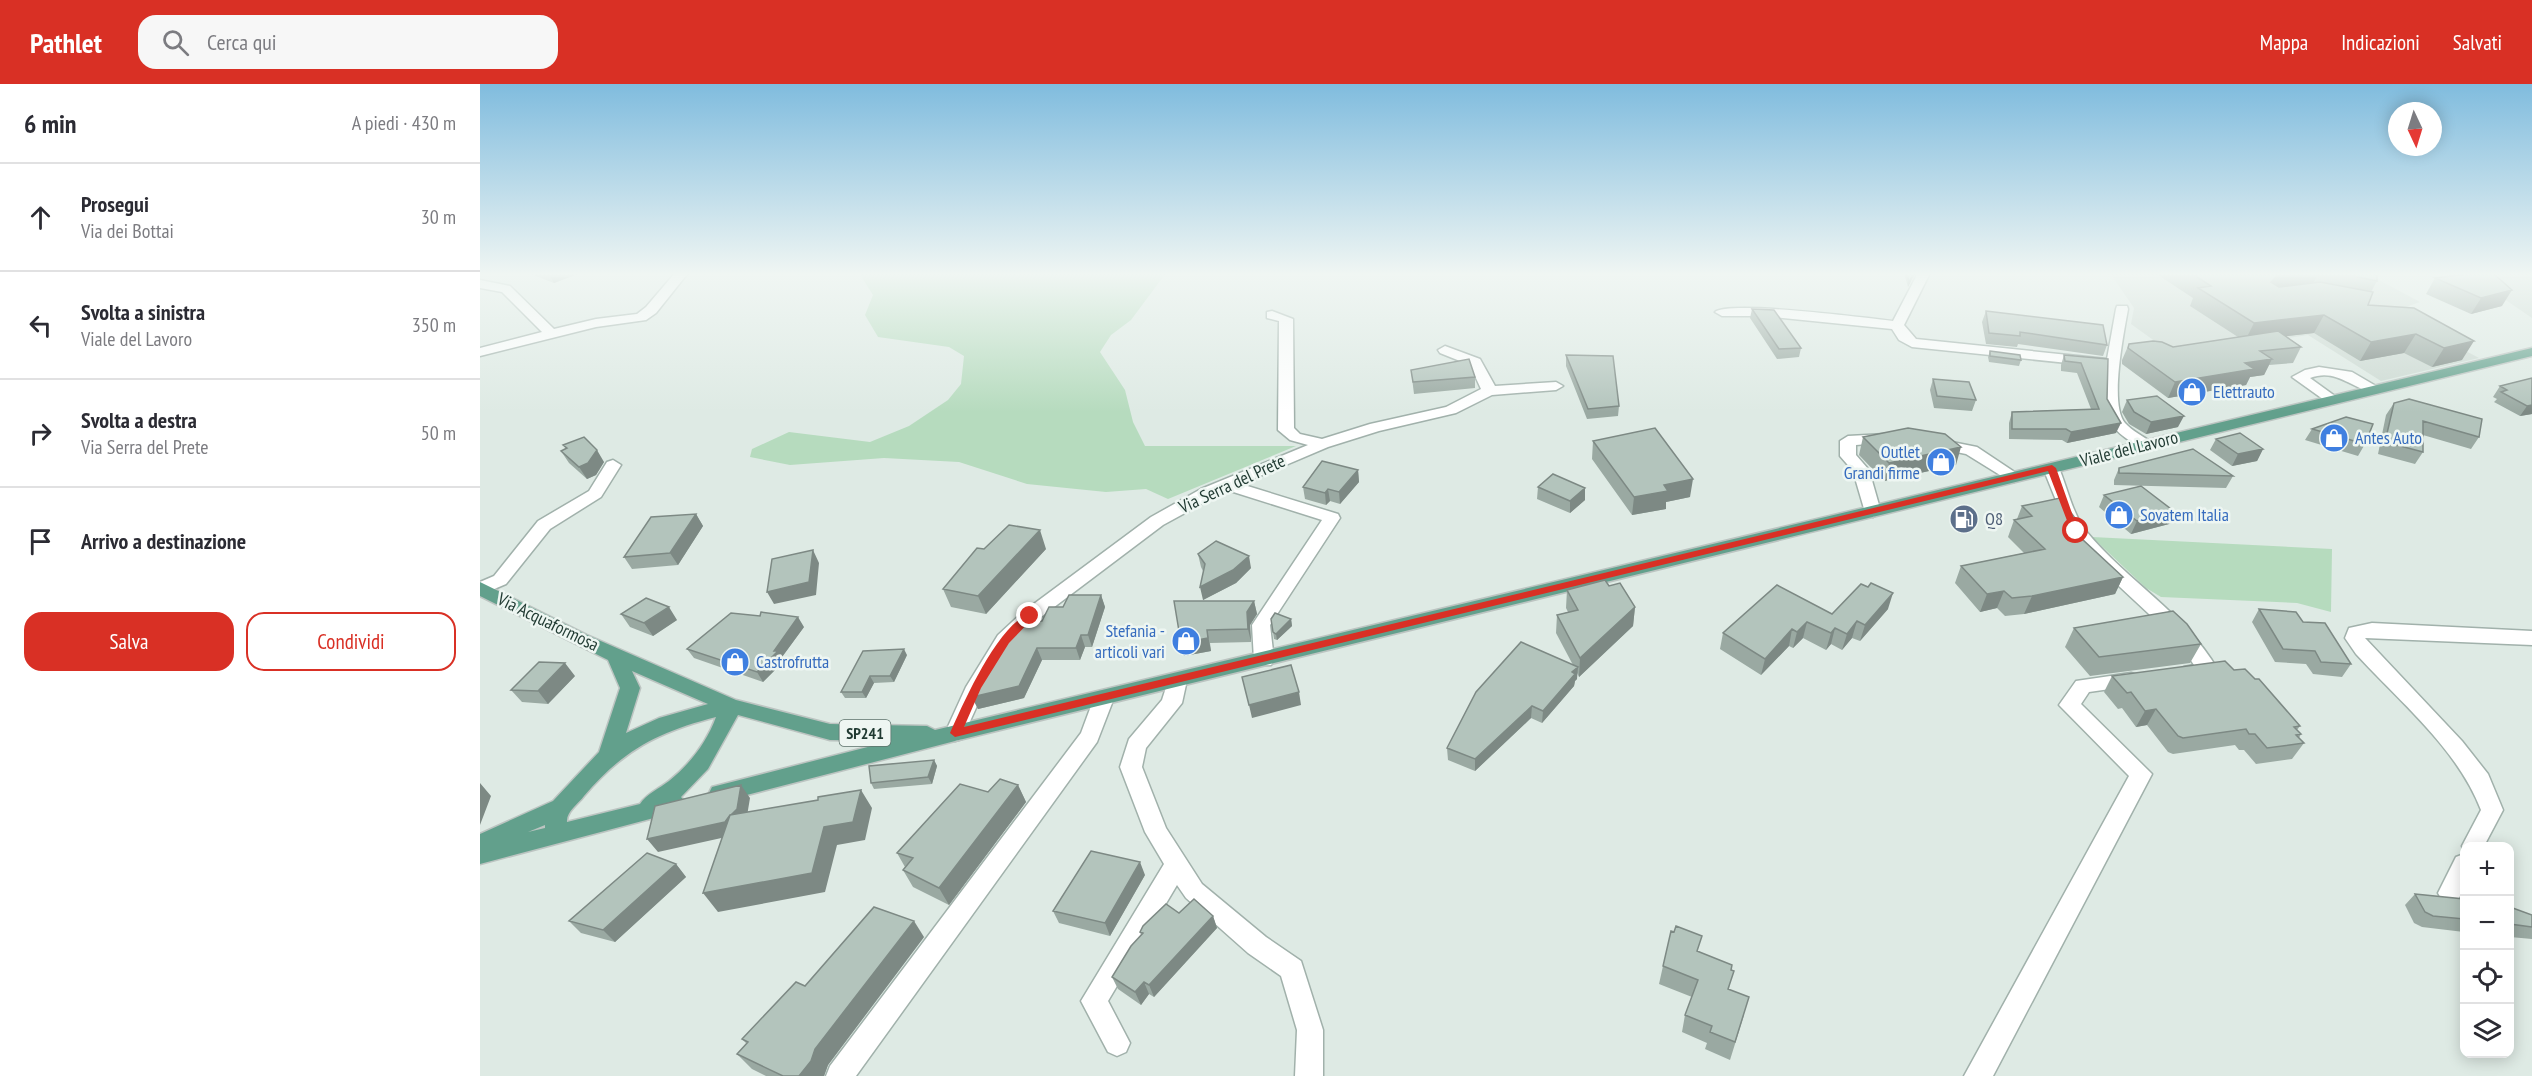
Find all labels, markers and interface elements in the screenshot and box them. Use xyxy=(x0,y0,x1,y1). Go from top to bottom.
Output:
search box xyxy=(138,15,558,69)
text: Pathlet xyxy=(30,24,102,61)
icon: search xyxy=(159,26,192,59)
text: Cerca qui xyxy=(207,28,277,56)
text: Mappa xyxy=(2260,29,2308,56)
text: Indicazioni xyxy=(2341,29,2420,56)
text: Salvati xyxy=(2453,29,2502,56)
north arrow xyxy=(2388,102,2442,156)
text: 6 min xyxy=(24,107,77,140)
text: A piedi · 430 m xyxy=(352,110,456,136)
text: Prosegui xyxy=(81,190,149,218)
icon: ahead xyxy=(24,201,57,234)
text: 30 m xyxy=(421,204,456,230)
text: Via dei Bottai xyxy=(81,218,174,244)
text: Svolta a sinistra xyxy=(81,298,205,326)
icon: left xyxy=(24,309,57,342)
text: 350 m xyxy=(412,312,456,338)
text: Viale del Lavoro xyxy=(81,326,192,352)
shop icon: Elettrauto xyxy=(2176,376,2208,408)
place label: Elettrauto xyxy=(2213,380,2275,403)
text: Svolta a destra xyxy=(81,406,197,434)
icon: right xyxy=(24,417,57,450)
text: 50 m xyxy=(421,420,456,446)
shop icon: Antes Auto xyxy=(2318,422,2350,454)
street label: Viale del Lavoro xyxy=(2077,425,2180,472)
place label: Antes Auto xyxy=(2355,426,2422,449)
text: Via Serra del Prete xyxy=(81,434,209,460)
place label: Outlet Grandi firme xyxy=(1844,440,1920,484)
shop icon: Outlet Grandi firme xyxy=(1925,446,1957,478)
street label: Via Serra del Prete xyxy=(1174,449,1289,519)
shop icon: Sovatem Italia xyxy=(2103,499,2135,531)
fuel station icon: Q8 xyxy=(1948,503,1980,535)
place label: Sovatem Italia xyxy=(2140,503,2229,526)
place label: Q8 xyxy=(1985,507,2003,530)
route start xyxy=(2062,517,2088,543)
icon: arrive xyxy=(24,525,57,558)
text: Arrivo a destinazione xyxy=(81,527,246,555)
street label: Via Acquaformosa xyxy=(493,587,603,656)
route end xyxy=(1016,602,1042,628)
button: Salva xyxy=(24,612,234,671)
button: Condividi xyxy=(246,612,456,671)
place label: Stefania - articoli vari xyxy=(1095,619,1165,663)
shop icon: Stefania - articoli vari xyxy=(1170,625,1202,657)
shop icon: Castrofrutta xyxy=(719,646,751,678)
place label: Castrofrutta xyxy=(756,650,829,673)
road number: SP241 xyxy=(840,720,890,746)
map controls xyxy=(2460,842,2514,1058)
button: + xyxy=(2460,842,2514,896)
button: − xyxy=(2460,896,2514,950)
button: locate xyxy=(2460,950,2514,1004)
button: layers xyxy=(2460,1004,2514,1058)

